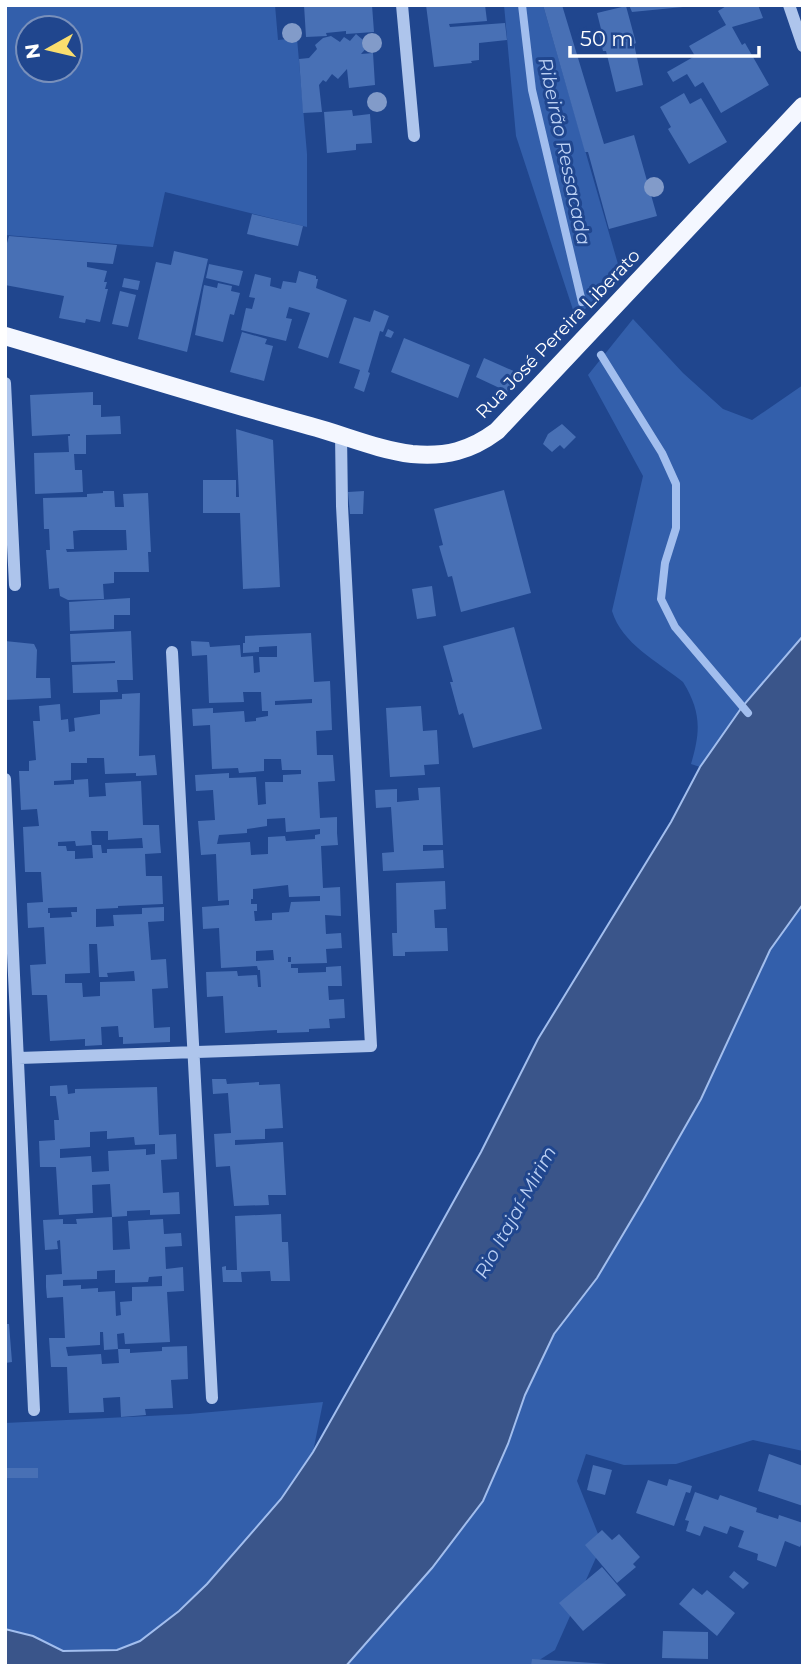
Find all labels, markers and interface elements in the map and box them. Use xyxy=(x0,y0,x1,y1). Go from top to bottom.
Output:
north arrow xyxy=(14,14,84,84)
scale bar xyxy=(570,14,759,58)
text: 50 m xyxy=(580,26,634,51)
text: N xyxy=(20,42,45,61)
water label: Ribeirão Ressacada xyxy=(533,55,596,247)
street label: Rua José Pereira Liberato xyxy=(471,245,645,423)
water label: Rio Itajaí-Mirim xyxy=(470,1142,561,1282)

